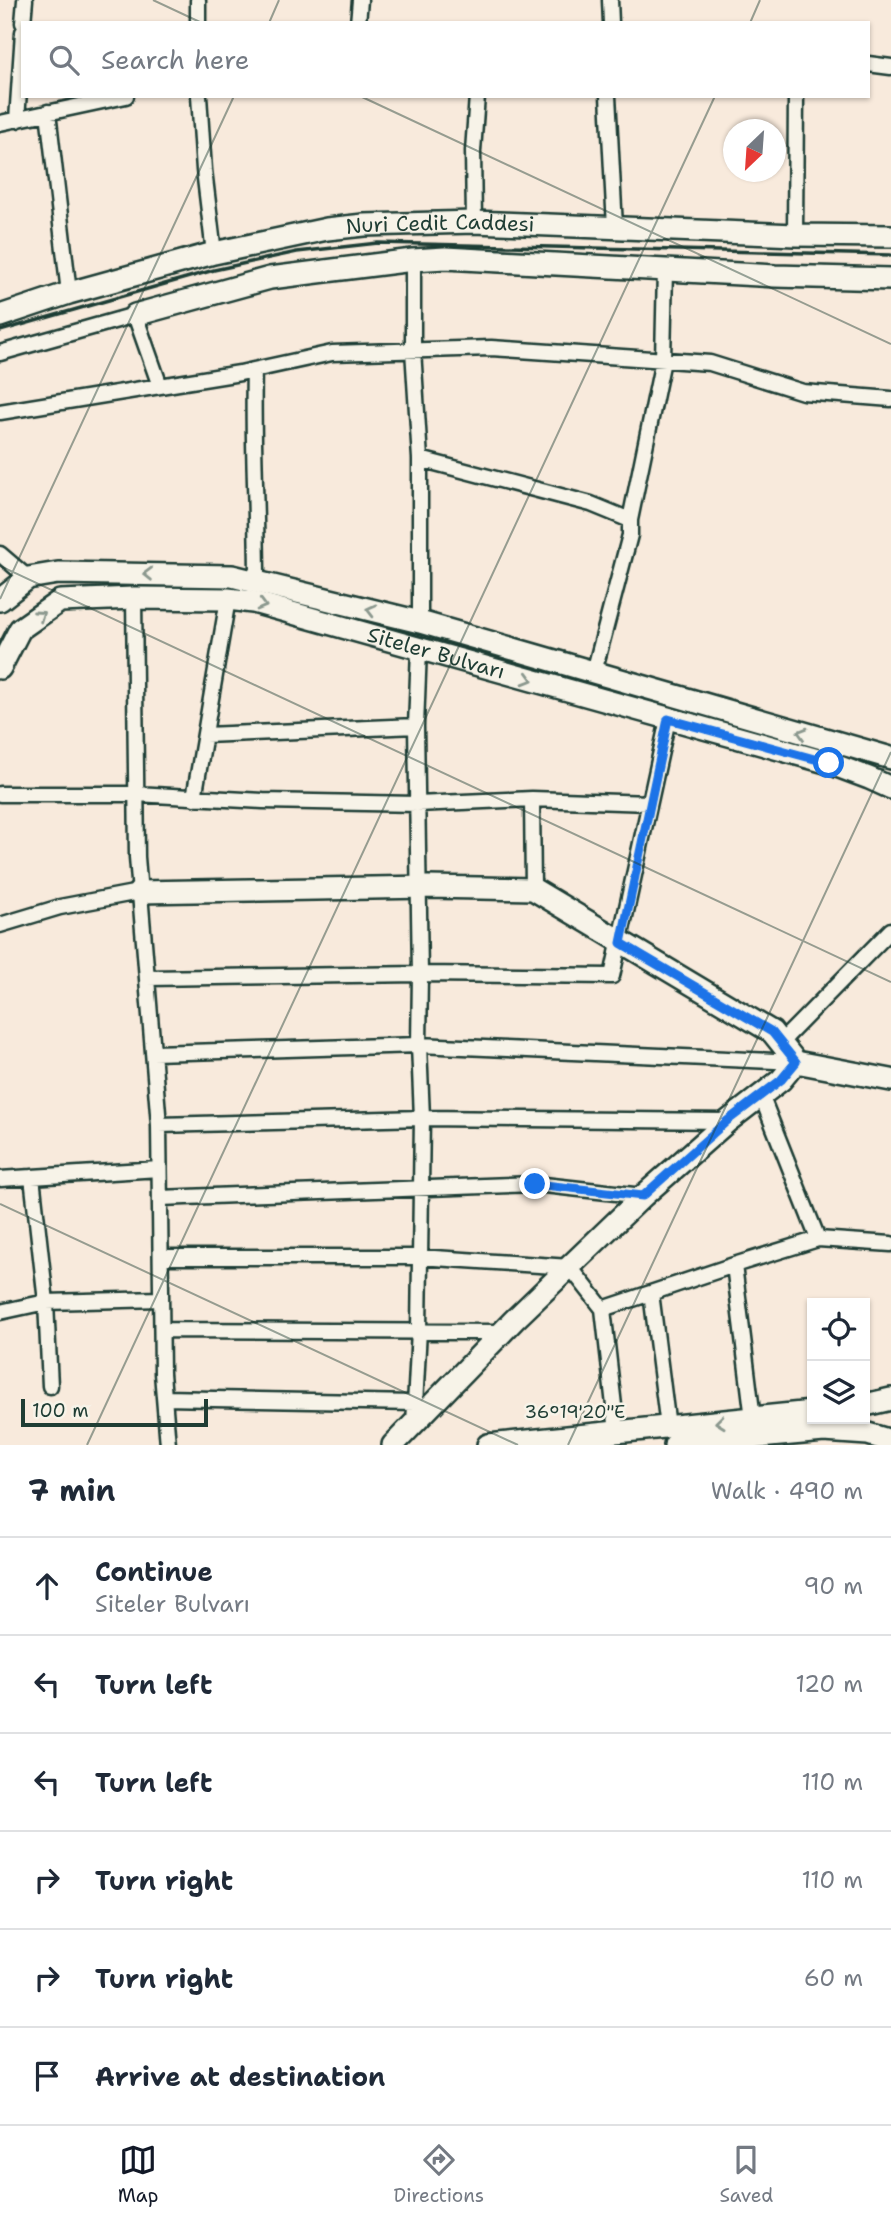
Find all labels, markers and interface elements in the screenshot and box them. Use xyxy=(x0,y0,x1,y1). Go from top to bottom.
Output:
search box xyxy=(21,21,870,98)
icon: search xyxy=(45,41,83,79)
text: Search here xyxy=(101,42,250,77)
north arrow xyxy=(723,119,786,182)
street label: Nuri Cedit Caddesi xyxy=(344,208,535,241)
one-way arrow xyxy=(142,567,153,582)
one-way arrow xyxy=(256,597,268,611)
one-way arrow xyxy=(365,604,377,618)
one-way arrow xyxy=(32,611,45,623)
street label: Siteler Bulvarı xyxy=(364,621,508,686)
one-way arrow xyxy=(522,671,534,686)
one-way arrow xyxy=(796,726,808,741)
route start xyxy=(813,747,844,778)
route end xyxy=(519,1168,550,1199)
map controls xyxy=(807,1298,870,1424)
button: locate xyxy=(807,1298,870,1361)
button: layers xyxy=(807,1361,870,1424)
scale bar xyxy=(21,1396,208,1428)
text: 100 m xyxy=(32,1398,89,1423)
text: 36°19'20"E xyxy=(525,1400,625,1424)
one-way arrow xyxy=(714,1414,725,1429)
text: 7 min xyxy=(28,1470,115,1511)
text: Walk · 490 m xyxy=(711,1476,863,1506)
text: Continue xyxy=(95,1554,213,1589)
icon: ahead xyxy=(28,1567,66,1605)
text: 90 m xyxy=(803,1571,863,1601)
text: Siteler Bulvarı xyxy=(95,1589,250,1619)
icon: left xyxy=(28,1665,66,1703)
text: Turn left xyxy=(95,1667,212,1702)
text: 120 m xyxy=(795,1669,863,1699)
icon: left xyxy=(28,1763,66,1801)
text: Turn left xyxy=(95,1765,212,1800)
text: 110 m xyxy=(801,1767,863,1797)
icon: right xyxy=(28,1861,66,1899)
text: Turn right xyxy=(95,1863,233,1898)
text: 110 m xyxy=(801,1865,863,1895)
icon: right xyxy=(28,1959,66,1997)
text: Turn right xyxy=(95,1961,233,1996)
text: 60 m xyxy=(804,1963,863,1993)
icon: arrive xyxy=(28,2057,66,2095)
text: Arrive at destination xyxy=(95,2059,385,2094)
tab: Map xyxy=(118,2141,158,2208)
tab: Directions xyxy=(394,2141,484,2208)
tab: Saved xyxy=(719,2141,773,2208)

